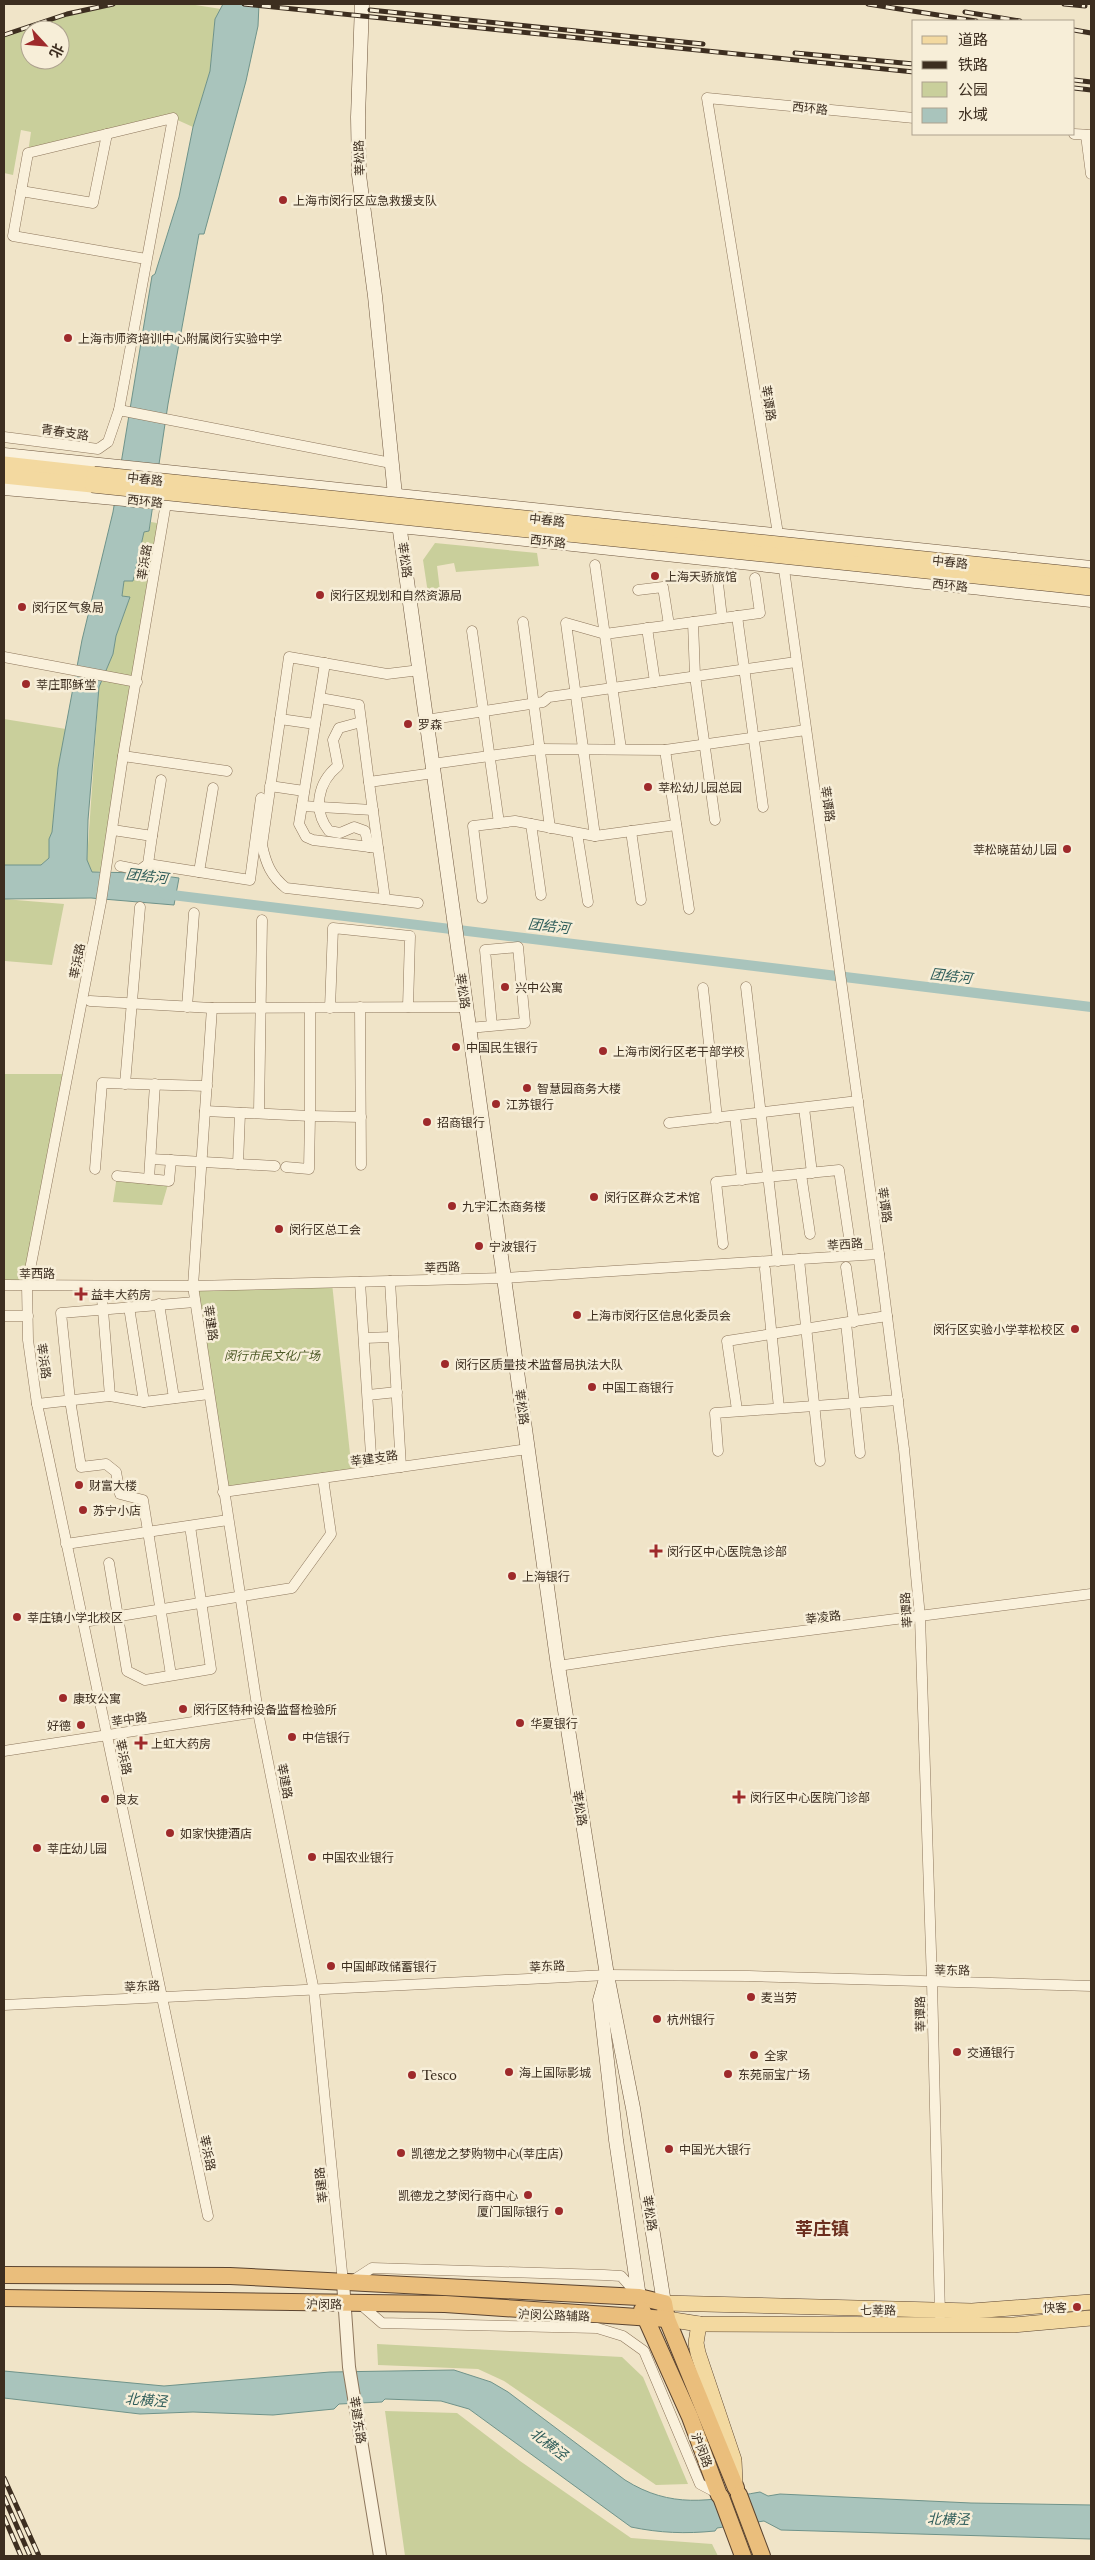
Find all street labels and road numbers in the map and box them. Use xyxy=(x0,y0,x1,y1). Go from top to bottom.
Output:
street label: 西环路 xyxy=(791,99,829,117)
street label: 莘松路 xyxy=(351,140,367,176)
street label: 莘谭路 xyxy=(759,384,779,422)
street label: 青春支路 xyxy=(40,421,90,443)
street label: 中春路 xyxy=(126,470,164,488)
street label: 西环路 xyxy=(126,492,164,510)
street label: 中春路 xyxy=(528,511,566,529)
street label: 西环路 xyxy=(529,531,567,551)
street label: 莘松路 xyxy=(395,541,415,579)
street label: 莘浜路 xyxy=(134,543,154,581)
street label: 中春路 xyxy=(931,553,969,571)
street label: 西环路 xyxy=(931,576,969,594)
street label: 莘谭路 xyxy=(818,785,838,823)
street label: 莘浜路 xyxy=(66,942,88,980)
street label: 莘松路 xyxy=(453,972,473,1010)
street label: 莘谭路 xyxy=(875,1186,895,1224)
street label: 莘西路 xyxy=(827,1235,863,1253)
street label: 莘西路 xyxy=(424,1259,460,1275)
street label: 莘西路 xyxy=(19,1266,55,1281)
street label: 莘建路 xyxy=(201,1304,221,1342)
street label: 莘浜路 xyxy=(34,1342,54,1380)
street label: 莘松路 xyxy=(512,1388,532,1426)
street label: 莘建支路 xyxy=(349,1447,399,1469)
street label: 莘谭路 xyxy=(897,1592,915,1628)
street label: 莘凌路 xyxy=(804,1607,842,1627)
street label: 莘中路 xyxy=(110,1709,148,1729)
street label: 莘浜路 xyxy=(113,1738,135,1776)
street label: 莘建路 xyxy=(274,1762,296,1800)
street label: 莘松路 xyxy=(570,1789,590,1827)
street label: 莘东路 xyxy=(529,1958,565,1974)
street label: 莘东路 xyxy=(934,1962,970,1978)
street label: 莘东路 xyxy=(124,1978,160,1994)
street label: 莘谭路 xyxy=(912,1996,928,2032)
street label: 莘浜路 xyxy=(197,2134,219,2172)
street label: 莘建路 xyxy=(312,2166,330,2204)
street label: 莘松路 xyxy=(640,2194,660,2232)
street label: 沪闵路 xyxy=(306,2296,342,2312)
street label: 七莘路 xyxy=(860,2302,896,2318)
street label: 沪闵公路辅路 xyxy=(518,2306,590,2324)
street label: 莘建东路 xyxy=(347,2395,369,2445)
street label: 沪闵路 xyxy=(689,2431,715,2469)

